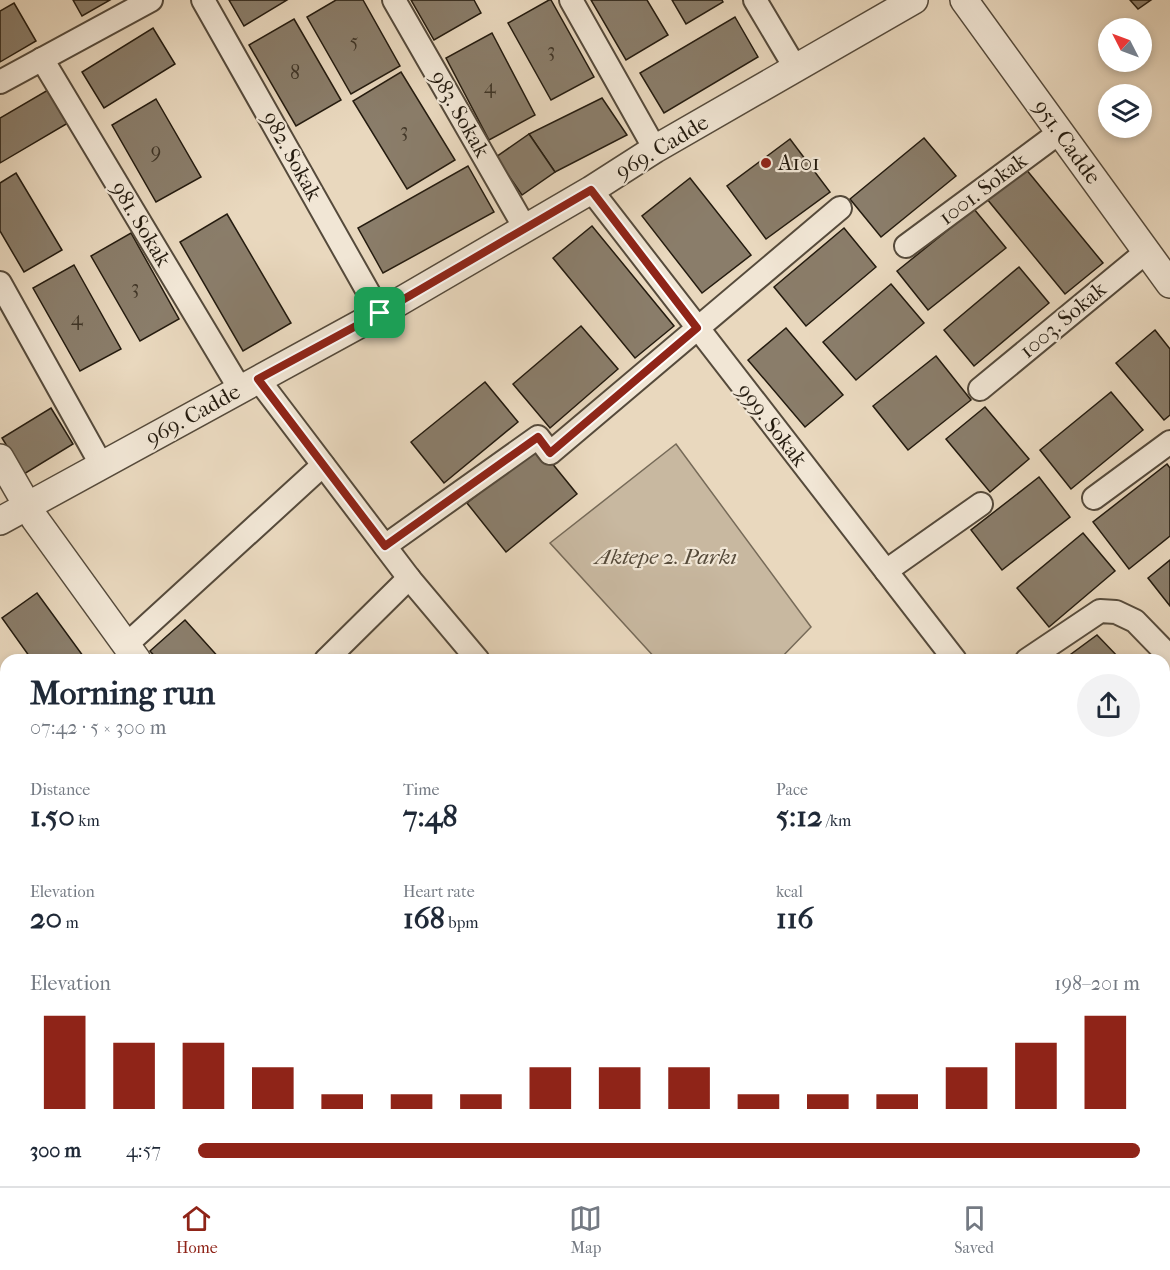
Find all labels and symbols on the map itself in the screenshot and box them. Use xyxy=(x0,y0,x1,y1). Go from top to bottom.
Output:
north arrow xyxy=(1098,18,1152,72)
house number: 5 xyxy=(350,30,358,53)
house number: 3 xyxy=(547,39,555,62)
house number: 8 xyxy=(290,61,300,84)
street label: 983. Sokak xyxy=(425,66,496,163)
house number: 4 xyxy=(484,75,497,98)
street label: 951. Cadde xyxy=(1028,95,1106,189)
street label: 982. Sokak xyxy=(257,107,327,206)
street label: 969. Cadde xyxy=(611,109,713,185)
house number: 3 xyxy=(400,119,408,142)
house number: 9 xyxy=(151,140,161,163)
street label: 1001. Sokak xyxy=(934,147,1033,231)
place label: A101 xyxy=(777,150,820,176)
marker: A101 xyxy=(759,156,773,170)
street label: 981. Sokak xyxy=(106,177,177,272)
house number: 3 xyxy=(131,276,139,299)
street label: 1003. Sokak xyxy=(1014,276,1112,364)
pin xyxy=(354,287,405,338)
house number: 4 xyxy=(71,307,84,330)
street label: 969. Cadde xyxy=(141,378,245,452)
street label: 999. Sokak xyxy=(731,378,813,472)
park label: Aktepe 2. Parkı xyxy=(592,544,737,570)

